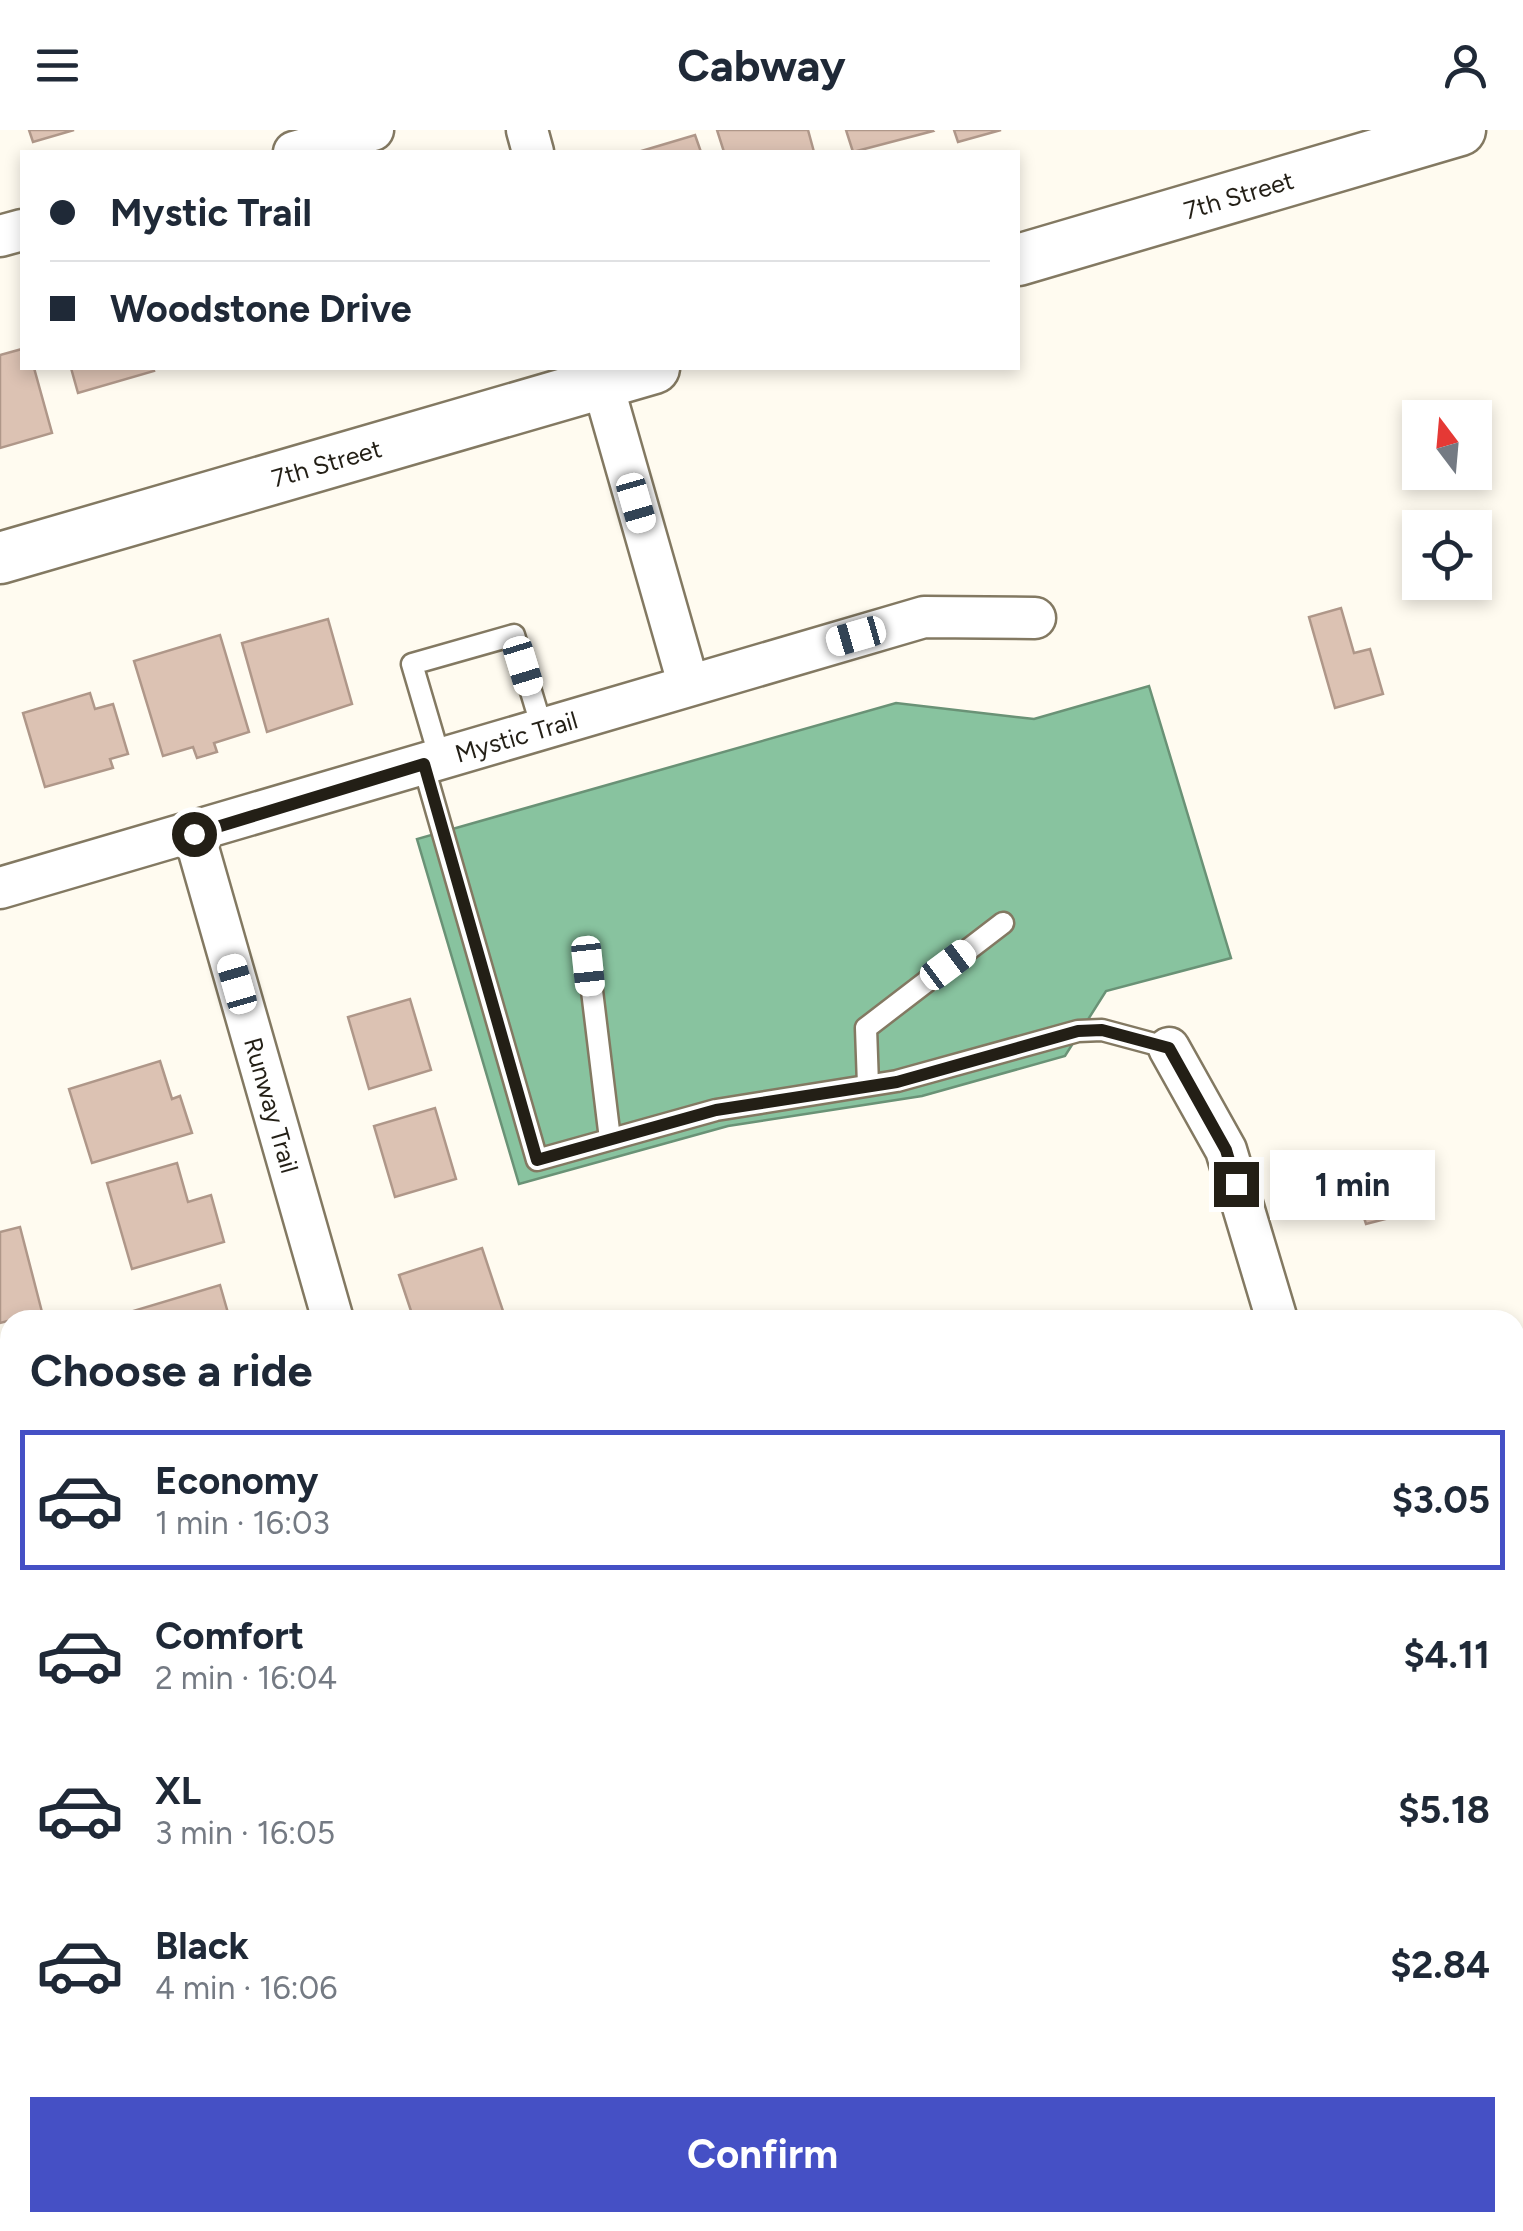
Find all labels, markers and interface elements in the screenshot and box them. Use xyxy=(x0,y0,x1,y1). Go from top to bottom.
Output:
icon: menu xyxy=(30,38,85,93)
text: Cabway xyxy=(677,38,846,92)
icon: person xyxy=(1438,38,1493,93)
street label: 7th Street xyxy=(1180,165,1297,225)
text: Mystic Trail xyxy=(110,190,312,236)
text: Woodstone Drive xyxy=(110,286,412,332)
north arrow xyxy=(1402,400,1492,490)
map controls xyxy=(1402,400,1492,600)
street label: 7th Street xyxy=(268,433,385,493)
car xyxy=(613,470,659,536)
button: locate xyxy=(1402,510,1492,600)
car xyxy=(823,613,889,659)
car xyxy=(500,633,546,699)
street label: Mystic Trail xyxy=(452,704,581,769)
route start xyxy=(172,812,217,857)
car xyxy=(570,935,606,997)
car xyxy=(915,935,981,995)
car xyxy=(214,951,260,1017)
street label: Runway Trail xyxy=(238,1034,305,1176)
callout: 1 min xyxy=(1271,1149,1436,1219)
route end xyxy=(1214,1162,1259,1207)
text: 1 min xyxy=(1315,1166,1390,1204)
text: Choose a ride xyxy=(30,1343,312,1397)
icon: car xyxy=(35,1455,125,1545)
text: Economy xyxy=(155,1458,318,1504)
text: $3.05 xyxy=(1392,1477,1490,1523)
text: 1 min · 16:03 xyxy=(155,1504,330,1542)
icon: car xyxy=(35,1610,125,1700)
text: Comfort xyxy=(155,1613,304,1659)
text: $4.11 xyxy=(1403,1632,1490,1678)
text: 2 min · 16:04 xyxy=(155,1659,337,1697)
icon: car xyxy=(35,1765,125,1855)
text: XL xyxy=(155,1768,201,1814)
text: $5.18 xyxy=(1398,1787,1490,1833)
text: 3 min · 16:05 xyxy=(155,1814,335,1852)
icon: car xyxy=(35,1920,125,2010)
text: Black xyxy=(155,1923,249,1969)
text: $2.84 xyxy=(1390,1942,1490,1988)
text: 4 min · 16:06 xyxy=(155,1969,337,2007)
button: Confirm xyxy=(30,2097,1495,2212)

